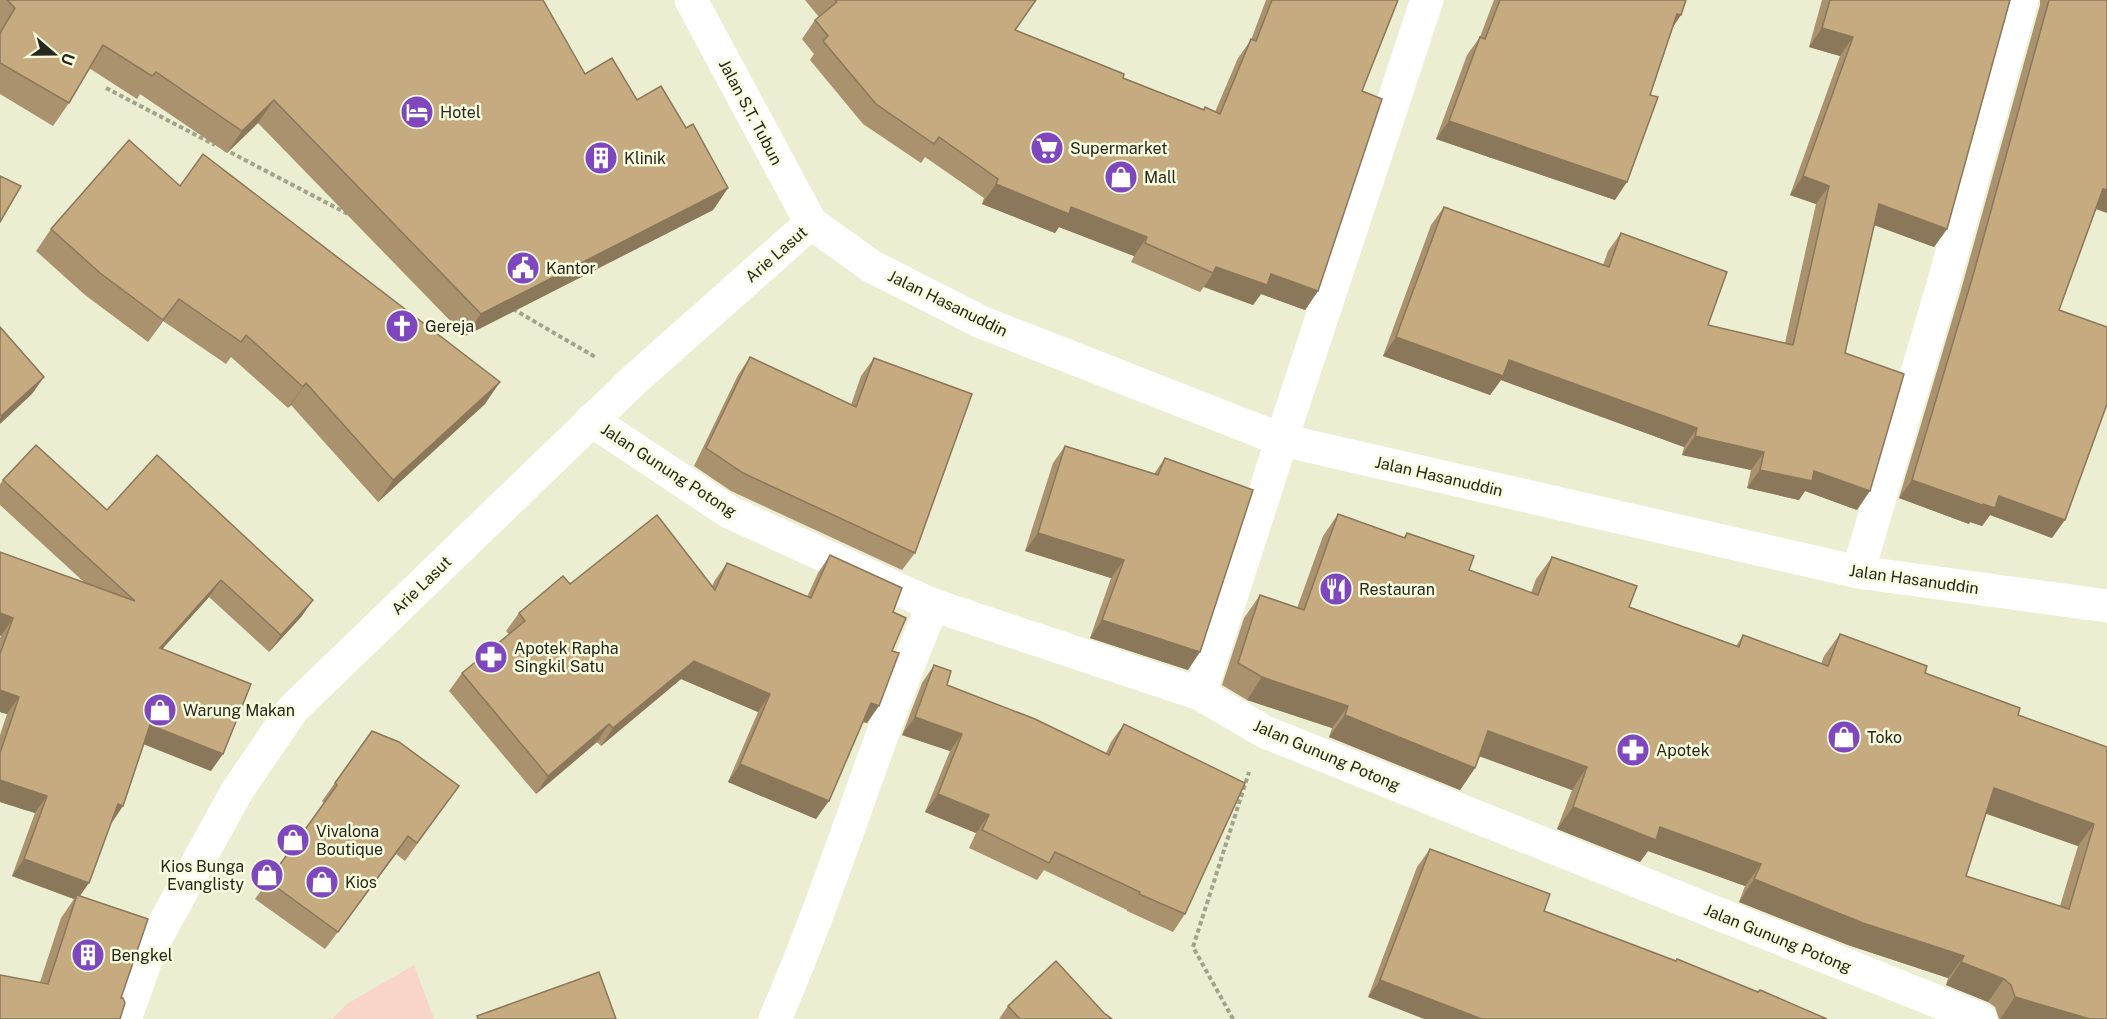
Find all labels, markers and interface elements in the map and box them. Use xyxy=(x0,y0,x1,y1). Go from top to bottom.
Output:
north arrow xyxy=(24,24,84,84)
text: U xyxy=(57,50,79,68)
street label: Jalan S.T. Tubun xyxy=(715,56,786,168)
hotel icon: Hotel xyxy=(399,94,435,130)
place label: Hotel xyxy=(440,103,481,122)
supermarket icon: Supermarket xyxy=(1029,130,1065,166)
place label: Supermarket xyxy=(1070,139,1167,158)
building icon: Klinik xyxy=(583,140,619,176)
place label: Klinik xyxy=(624,149,666,168)
shop icon: Mall xyxy=(1103,159,1139,195)
place label: Mall xyxy=(1144,168,1177,187)
street label: Arie Lasut xyxy=(741,222,811,286)
public building icon: Kantor xyxy=(505,250,541,286)
place label: Kantor xyxy=(546,259,596,278)
street label: Jalan Hasanuddin xyxy=(885,266,1011,341)
church icon: Gereja xyxy=(384,308,420,344)
place label: Gereja xyxy=(425,317,474,336)
street label: Jalan Gunung Potong xyxy=(597,420,740,521)
street label: Jalan Hasanuddin xyxy=(1373,453,1505,500)
street label: Arie Lasut xyxy=(387,552,455,619)
street label: Jalan Hasanuddin xyxy=(1848,561,1980,598)
restaurant icon: Restauran xyxy=(1318,571,1354,607)
place label: Restauran xyxy=(1359,580,1435,599)
pharmacy icon: Apotek Rapha Singkil Satu xyxy=(473,639,509,675)
place label: Apotek Rapha Singkil Satu xyxy=(514,639,619,676)
shop icon: Warung Makan xyxy=(142,692,178,728)
place label: Warung Makan xyxy=(183,701,295,720)
street label: Jalan Gunung Potong xyxy=(1251,716,1403,795)
shop icon: Toko xyxy=(1826,719,1862,755)
place label: Toko xyxy=(1867,728,1902,747)
pharmacy icon: Apotek xyxy=(1615,732,1651,768)
place label: Apotek xyxy=(1656,741,1710,760)
shop icon: Vivalona Boutique xyxy=(275,822,311,858)
place label: Vivalona Boutique xyxy=(316,822,383,859)
place label: Kios Bunga Evanglisty xyxy=(160,857,244,894)
shop icon: Kios Bunga Evanglisty xyxy=(249,857,285,893)
shop icon: Kios xyxy=(304,864,340,900)
place label: Kios xyxy=(345,873,377,892)
street label: Jalan Gunung Potong xyxy=(1701,900,1854,977)
building icon: Bengkel xyxy=(70,937,106,973)
place label: Bengkel xyxy=(111,946,173,965)

